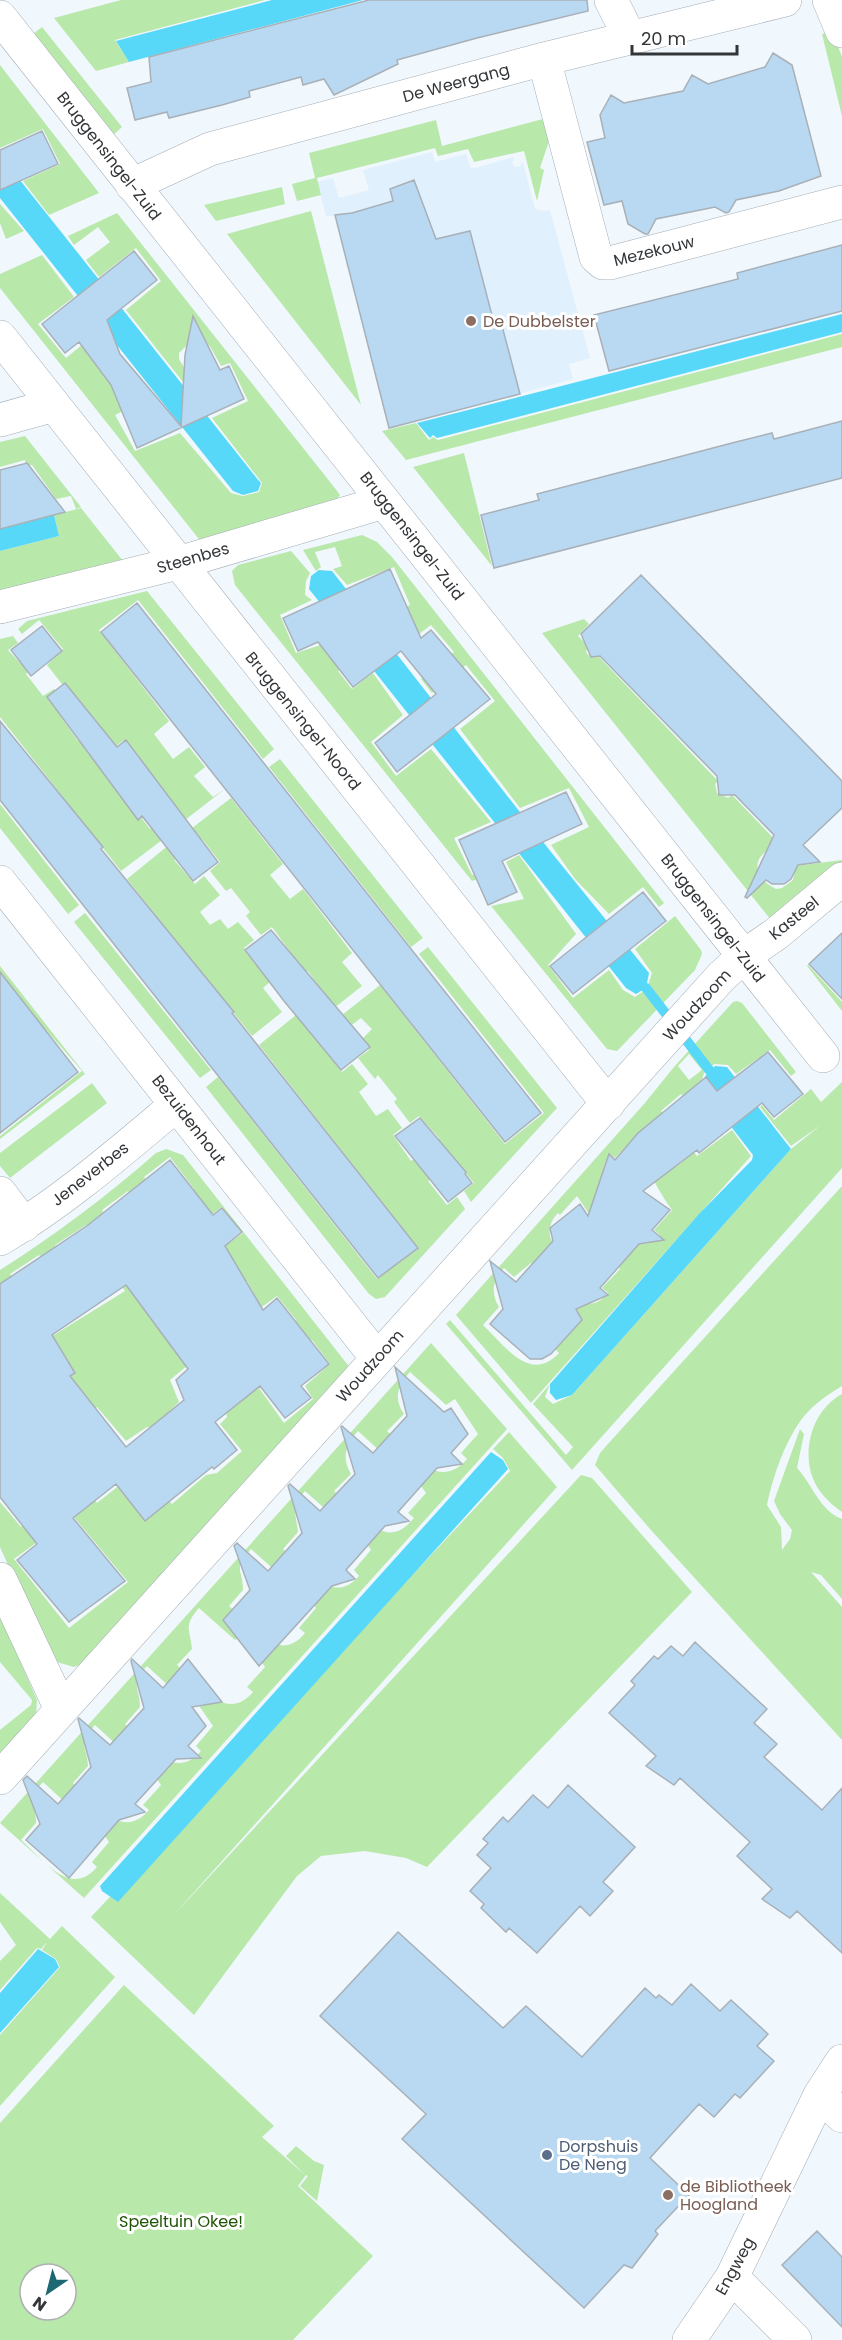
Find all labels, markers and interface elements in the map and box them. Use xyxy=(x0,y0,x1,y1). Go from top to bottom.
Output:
scale bar xyxy=(632,18,737,56)
text: 20 m xyxy=(641,26,686,51)
street label: De Weergang xyxy=(400,58,512,108)
street label: Bruggensingel-Zuid xyxy=(51,87,167,225)
street label: Mezekouw xyxy=(611,230,697,272)
place label: De Dubbelster xyxy=(483,310,596,333)
marker: De Dubbelster xyxy=(464,314,478,328)
street label: Bruggensingel-Zuid xyxy=(354,467,470,605)
street label: Steenbes xyxy=(154,537,232,579)
street label: Bruggensingel-Noord xyxy=(240,647,366,795)
street label: Bruggensingel-Zuid xyxy=(655,849,771,987)
street label: Kasteel xyxy=(764,891,824,945)
street label: Woudzoom xyxy=(658,964,736,1046)
street label: Bezuidenhout xyxy=(146,1070,232,1170)
street label: Jeneverbes xyxy=(46,1136,134,1212)
street label: Woudzoom xyxy=(331,1324,409,1408)
place label: Dorpshuis De Neng xyxy=(559,2135,638,2176)
marker: Dorpshuis De Neng xyxy=(540,2148,554,2162)
place label: de Bibliotheek Hoogland xyxy=(680,2175,793,2216)
marker: de Bibliotheek Hoogland xyxy=(661,2188,675,2202)
park label: Speeltuin Okee! xyxy=(119,2210,243,2233)
street label: Engweg xyxy=(710,2233,760,2299)
north arrow xyxy=(18,2262,78,2322)
text: N xyxy=(28,2291,51,2317)

